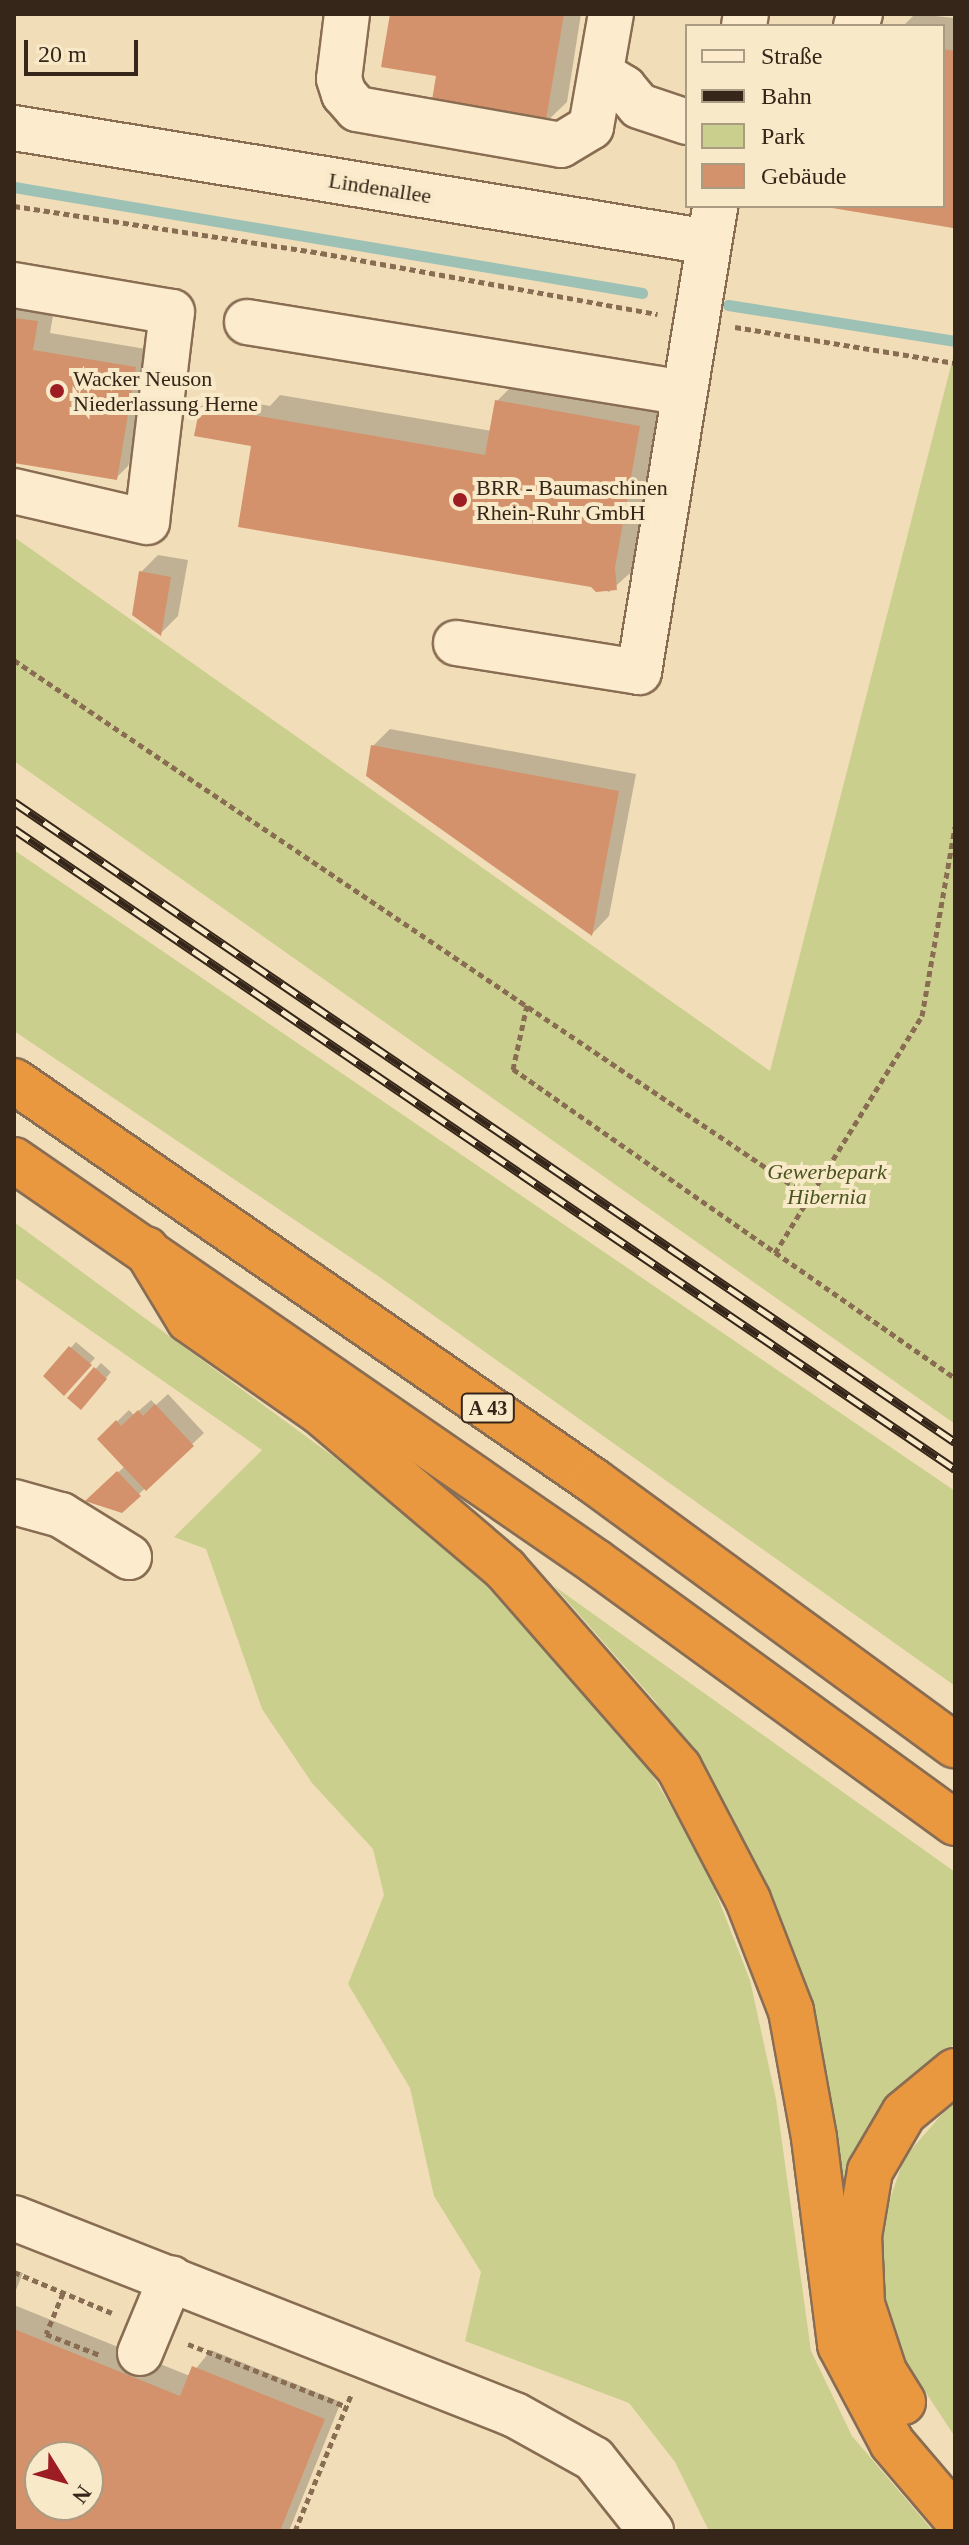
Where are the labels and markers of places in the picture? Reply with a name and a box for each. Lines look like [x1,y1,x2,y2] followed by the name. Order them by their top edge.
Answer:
[73,365,258,416] place label: Wacker Neuson Niederlassung Herne
[48,382,66,400] marker: Wacker Neuson Niederlassung Herne
[476,474,668,526] place label: BRR - Baumaschinen Rhein-Ruhr GmbH
[451,491,469,509] marker: BRR - Baumaschinen Rhein-Ruhr GmbH

